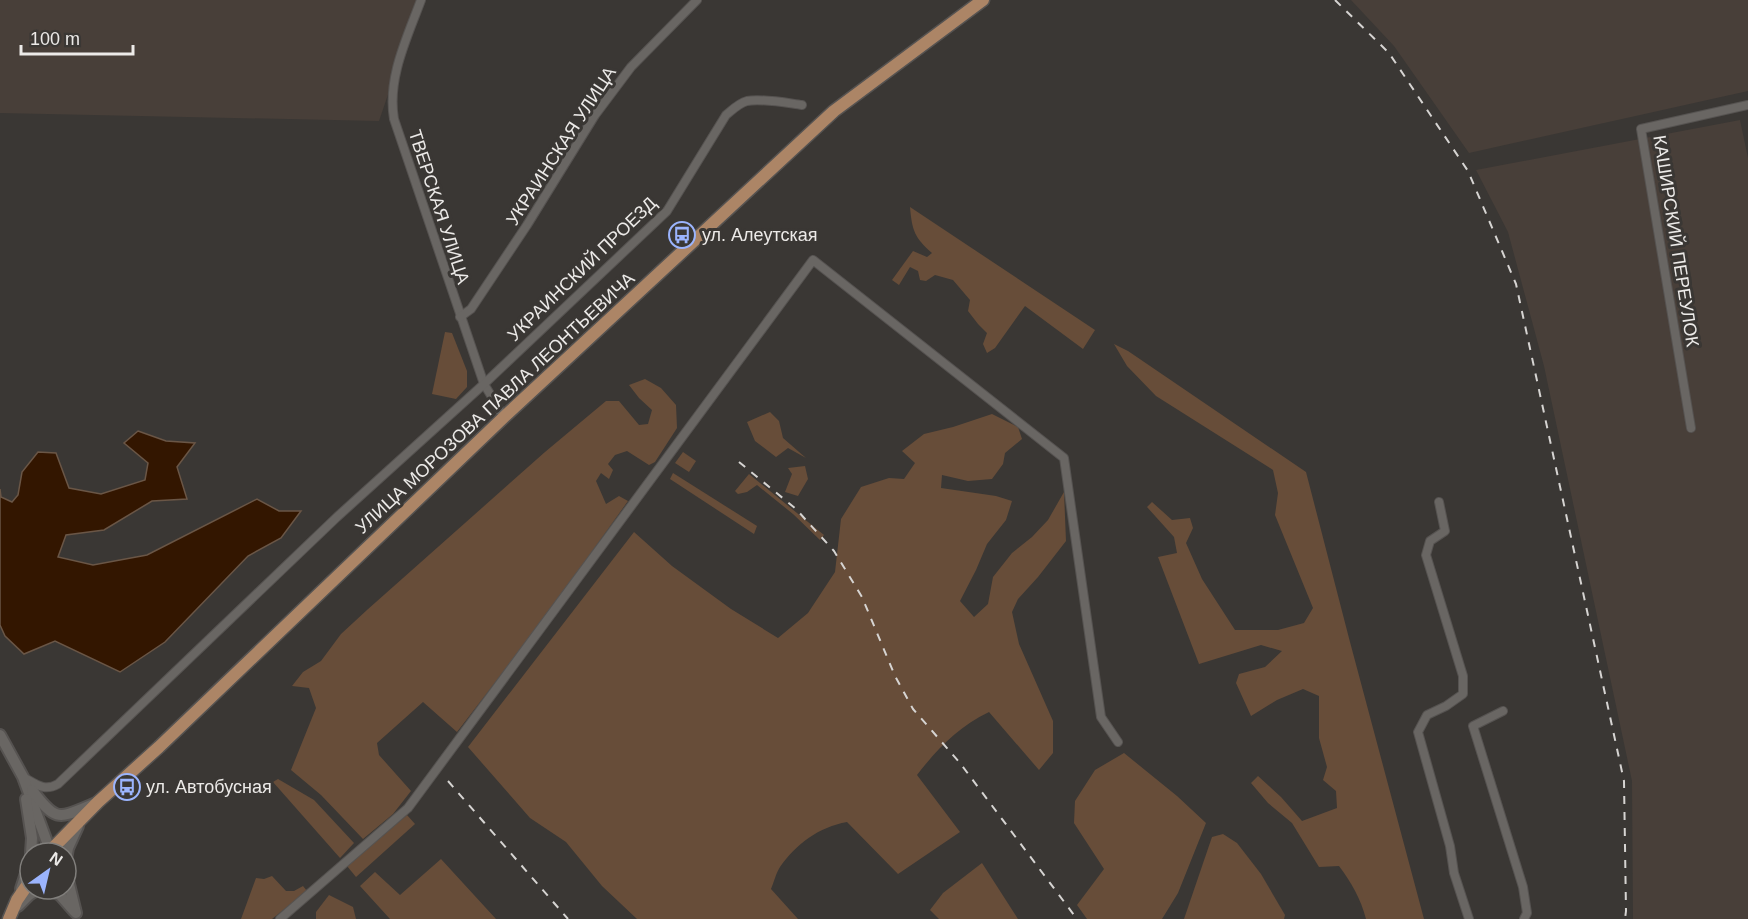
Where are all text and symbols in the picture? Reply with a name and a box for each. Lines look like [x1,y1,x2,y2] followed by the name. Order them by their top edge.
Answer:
[21,18,134,56] scale bar
[30,29,80,49] text: 100 m
[502,63,620,229] street label: УКРАИНСКАЯ УЛИЦА
[405,127,473,287] street label: ТВЕРСКАЯ УЛИЦА
[1649,134,1704,349] street label: КАШИРСКИЙ ПЕРЕУЛОК
[503,192,660,345] street label: УКРАИНСКИЙ ПРОЕЗД
[667,220,697,250] bus stop icon: ул. Алеутская
[702,225,818,245] place label: ул. Алеутская
[352,268,638,538] street label: УЛИЦА МОРОЗОВА ПАВЛА ЛЕОНТЬЕВИЧА
[112,772,142,802] bus stop icon: ул. Автобусная
[146,777,272,797] place label: ул. Автобусная
[18,841,78,901] north arrow
[47,849,66,869] text: N

